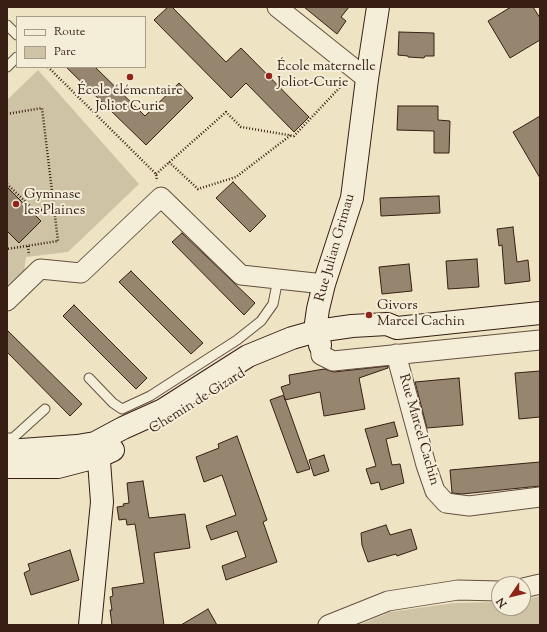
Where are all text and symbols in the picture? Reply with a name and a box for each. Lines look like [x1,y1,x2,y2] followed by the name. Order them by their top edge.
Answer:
[16,16,146,68] legend
[54,23,85,41] text: Route
[54,43,76,61] text: Parc
[277,60,376,92] place label: École maternelle Joliot-Curie
[264,71,274,81] marker: École maternelle Joliot-Curie
[125,72,135,82] marker: École élémentaire Joliot Curie
[77,84,183,116] place label: École élémentaire Joliot Curie
[24,188,85,220] place label: Gymnase les Plaines
[313,192,359,304] street label: Rue Julian Grimau
[11,199,21,209] marker: Gymnase les Plaines
[377,299,465,332] place label: Givors Marcel Cachin
[364,310,374,320] marker: Givors Marcel Cachin
[147,366,249,438] street label: Chemin de Gizard
[394,372,442,488] street label: Rue Marcel Cachin
[491,576,531,616] north arrow
[493,594,511,610] text: N

